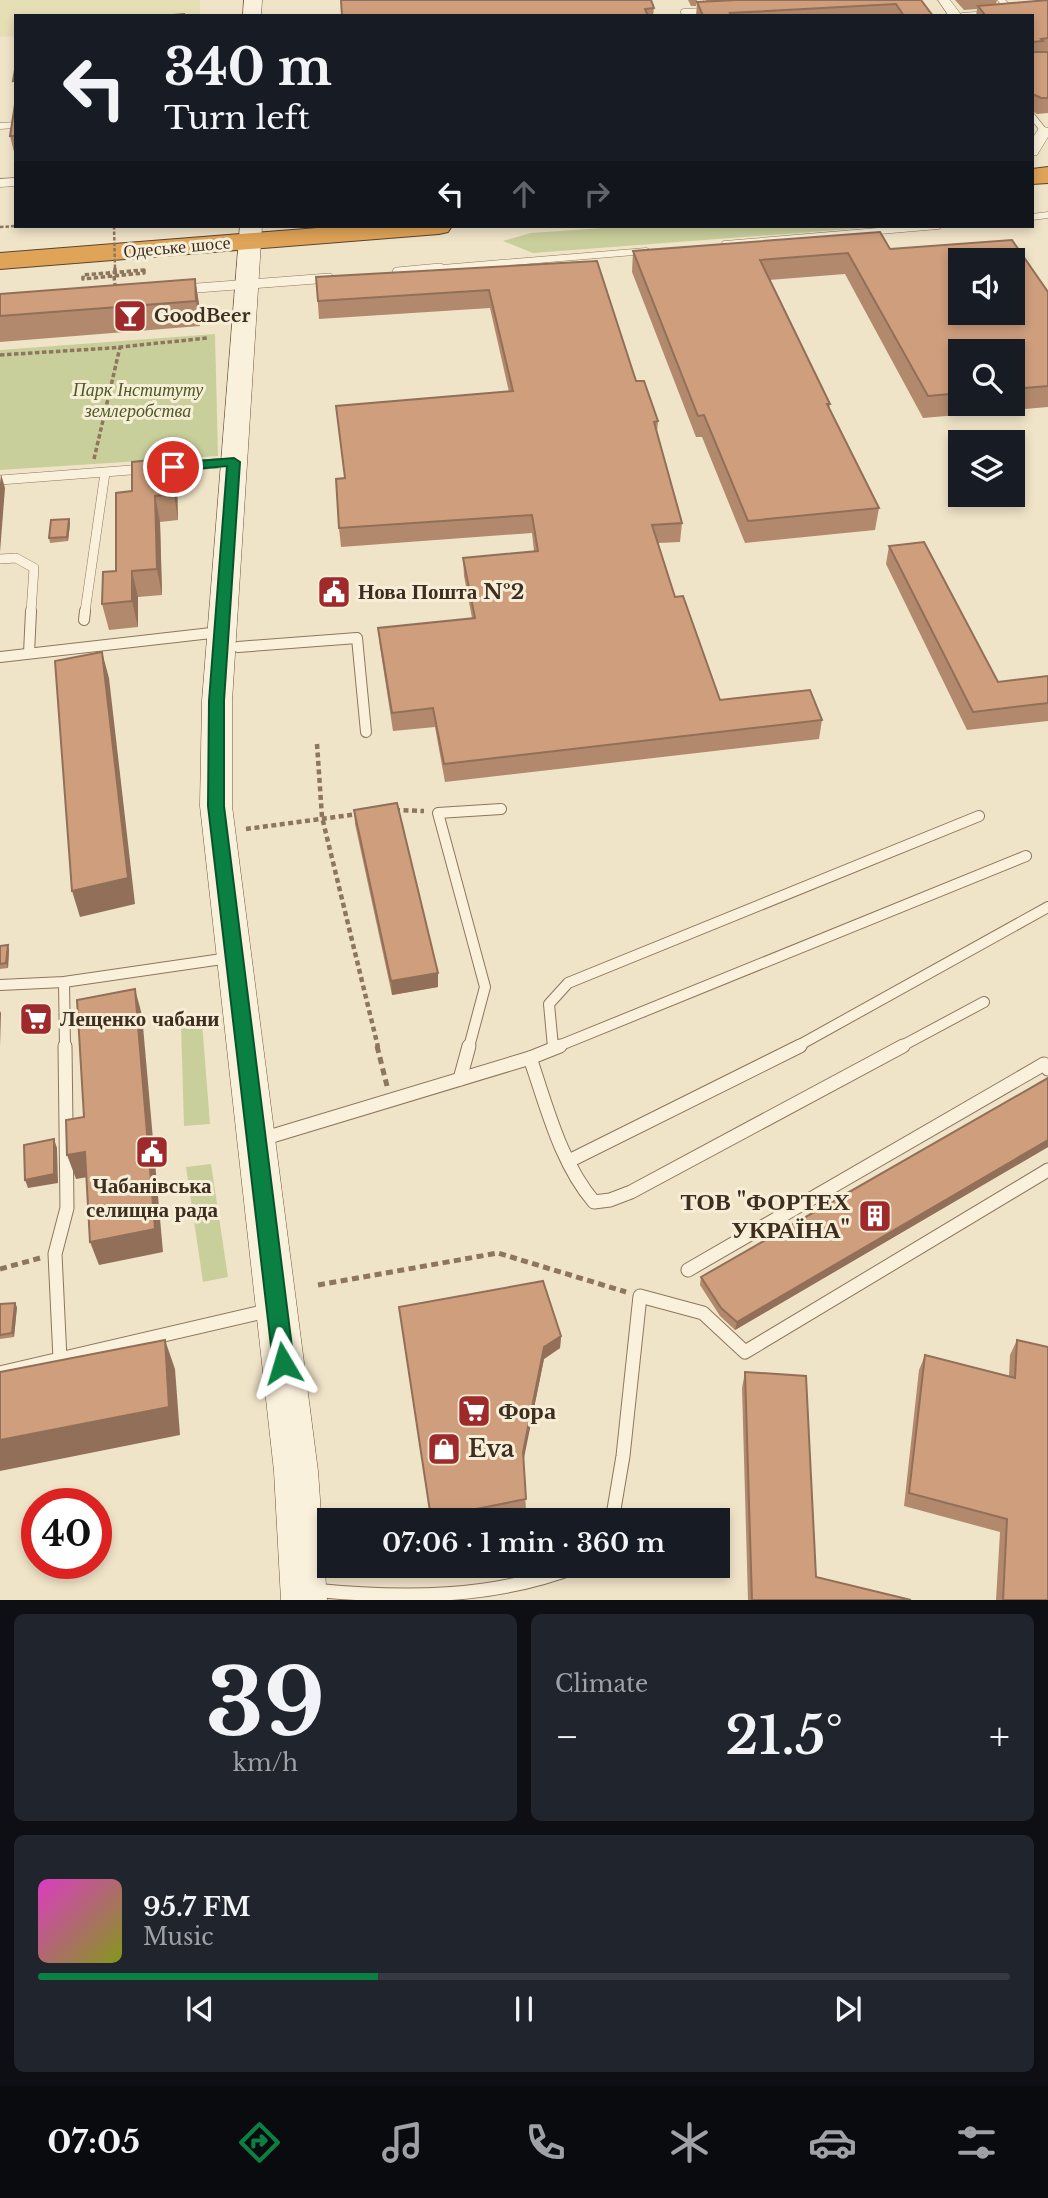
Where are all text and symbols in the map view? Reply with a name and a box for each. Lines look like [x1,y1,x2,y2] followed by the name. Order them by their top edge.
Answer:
[164,37,332,98] text: 340 m
[49,42,140,133] icon: left
[164,98,310,138] text: Turn left
[432,175,470,213] icon: left
[505,175,543,213] icon: ahead
[578,175,616,213] icon: right
[122,231,232,263] street label: Одеське шосе
[948,248,1025,507] map controls
[948,248,1025,325] button: sound
[111,297,149,335] bar icon: GoodBeer
[154,305,250,327] place label: GoodBeer
[948,339,1025,416] button: search
[72,379,203,422] park label: Парк Інституту землеробства
[948,430,1025,507] button: layers
[143,437,203,497] pin
[154,448,192,486] icon: arrive
[315,573,353,611] public building icon: Нова Пошта №2
[358,579,524,605] place label: Нова Пошта №2
[17,1000,55,1038] supermarket icon: Лещенко чабани
[60,1006,219,1032] place label: Лещенко чабани
[133,1133,171,1171] public building icon: Чабанівська селищна рада
[86,1173,218,1223] place label: Чабанівська селищна рада
[680,1187,851,1244] place label: ТОВ "ФОРТЕХ УКРАЇНА"
[856,1197,894,1235] building icon: ТОВ "ФОРТЕХ УКРАЇНА"
[246,1326,320,1400] position arrow
[455,1392,493,1430] supermarket icon: Фора
[498,1396,556,1425] place label: Фора
[425,1430,463,1468] shop icon: Eva
[468,1434,515,1463] place label: Eva
[21,1488,112,1579] speed limit sign: 40
[382,1527,665,1559] text: 07:06 · 1 min · 360 m
[206,1647,325,1760] text: 39
[555,1670,648,1698] text: Climate
[725,1704,843,1768] text: 21.5°
[555,1713,579,1760] text: −
[989,1713,1010,1760] text: +
[233,1749,298,1777] text: km/h
[143,1891,250,1923] text: 95.7 FM
[143,1923,214,1951] text: Music
[181,1990,219,2028] icon: previous
[505,1990,543,2028] icon: pause
[829,1990,867,2028] icon: next
[235,2118,284,2167] icon: directions
[378,2118,427,2167] icon: music
[521,2118,570,2167] icon: phone
[665,2118,714,2167] icon: climate
[808,2118,857,2167] icon: car
[952,2118,1001,2167] icon: filters
[47,2122,140,2162] text: 07:05

